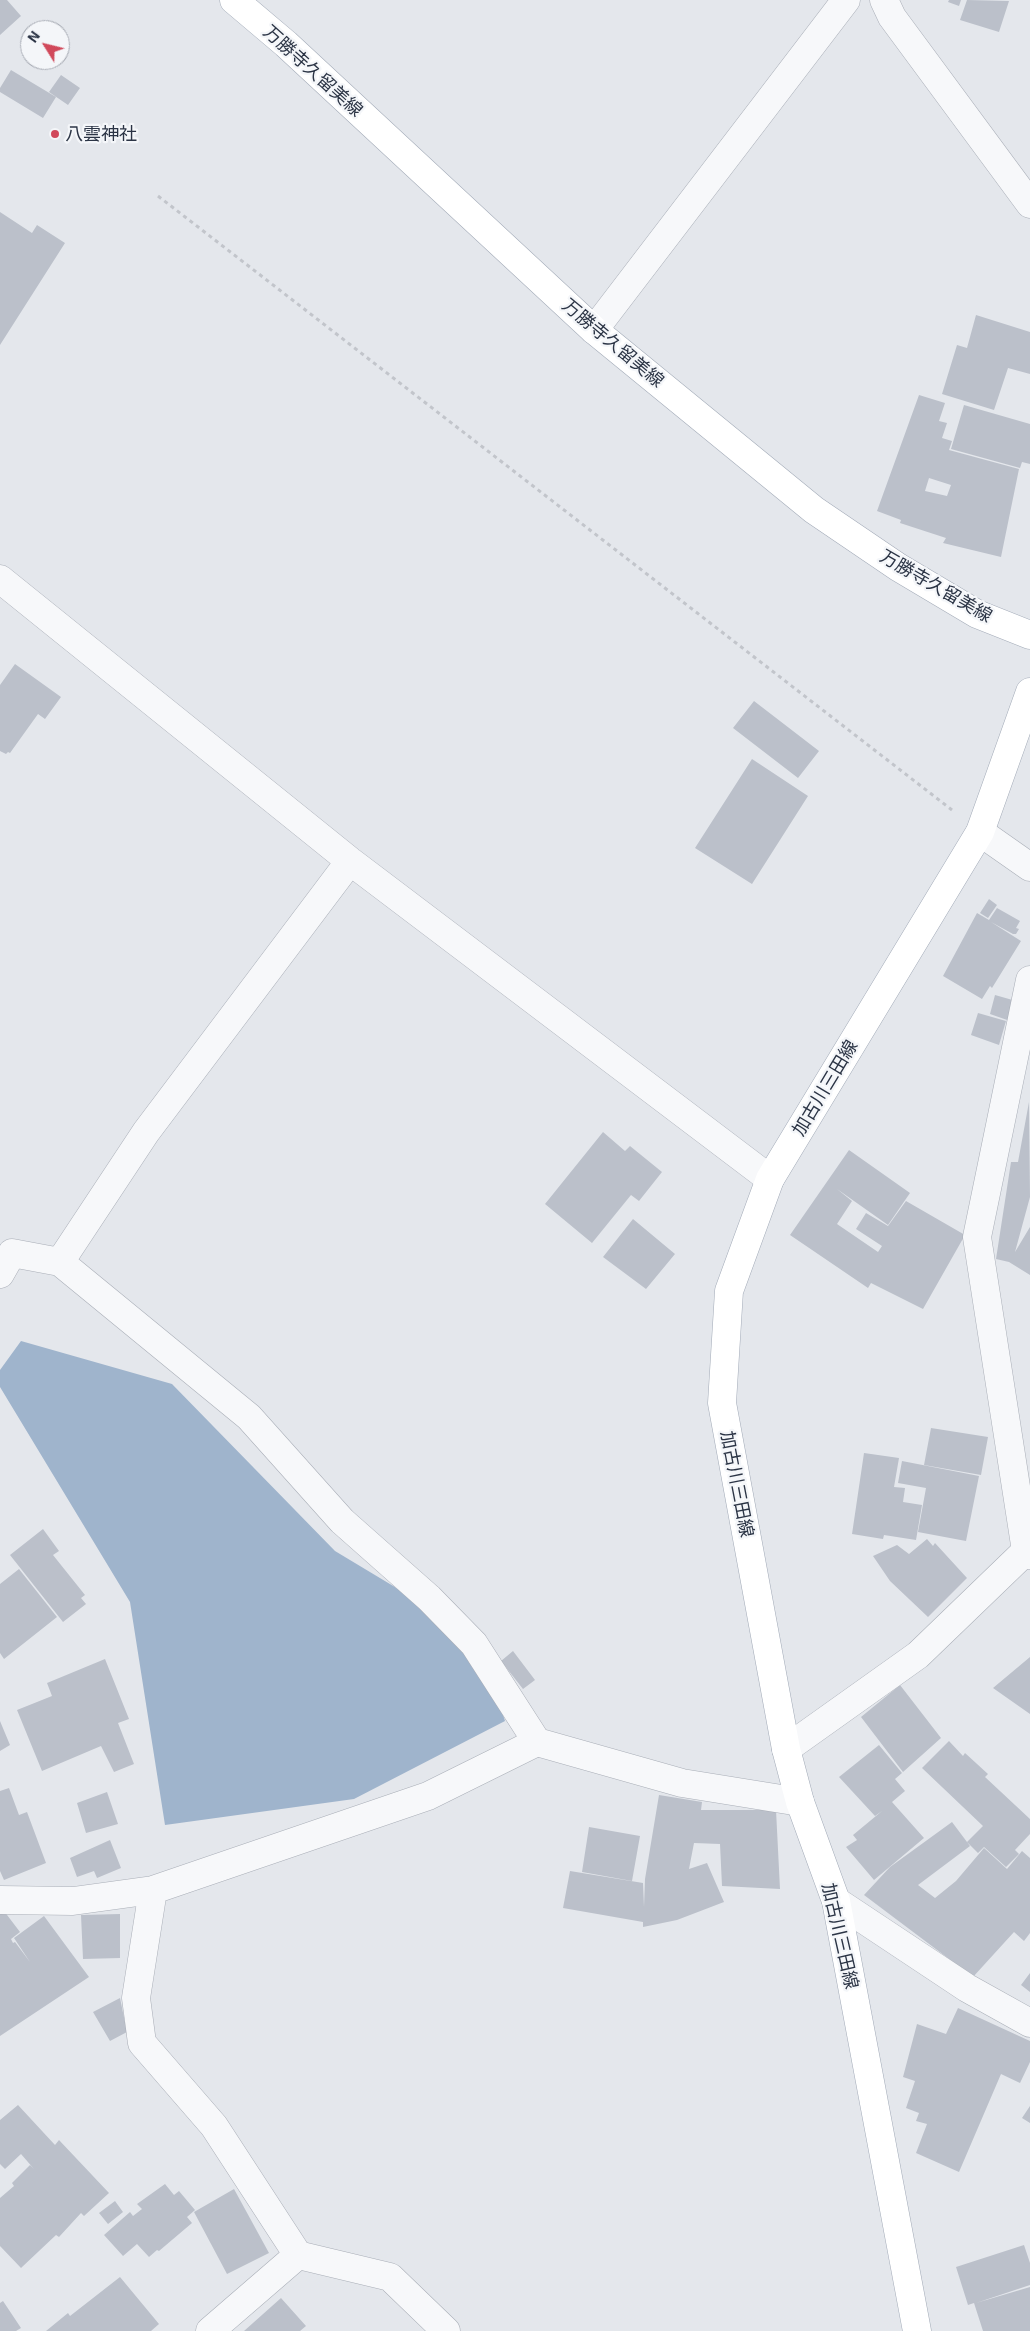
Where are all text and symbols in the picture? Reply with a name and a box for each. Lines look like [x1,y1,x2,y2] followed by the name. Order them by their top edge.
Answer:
[20,20,70,70] north arrow
[259,21,367,121] street label: 万勝寺久留美線
[23,27,43,46] text: N
[65,123,137,145] place label: 八雲神社
[49,128,61,140] marker: 八雲神社
[558,294,668,392] street label: 万勝寺久留美線
[876,545,996,627] street label: 万勝寺久留美線
[788,1036,862,1140] street label: 加古川三田線
[716,1429,758,1539] street label: 加古川三田線
[817,1881,863,1991] street label: 加古川三田線

